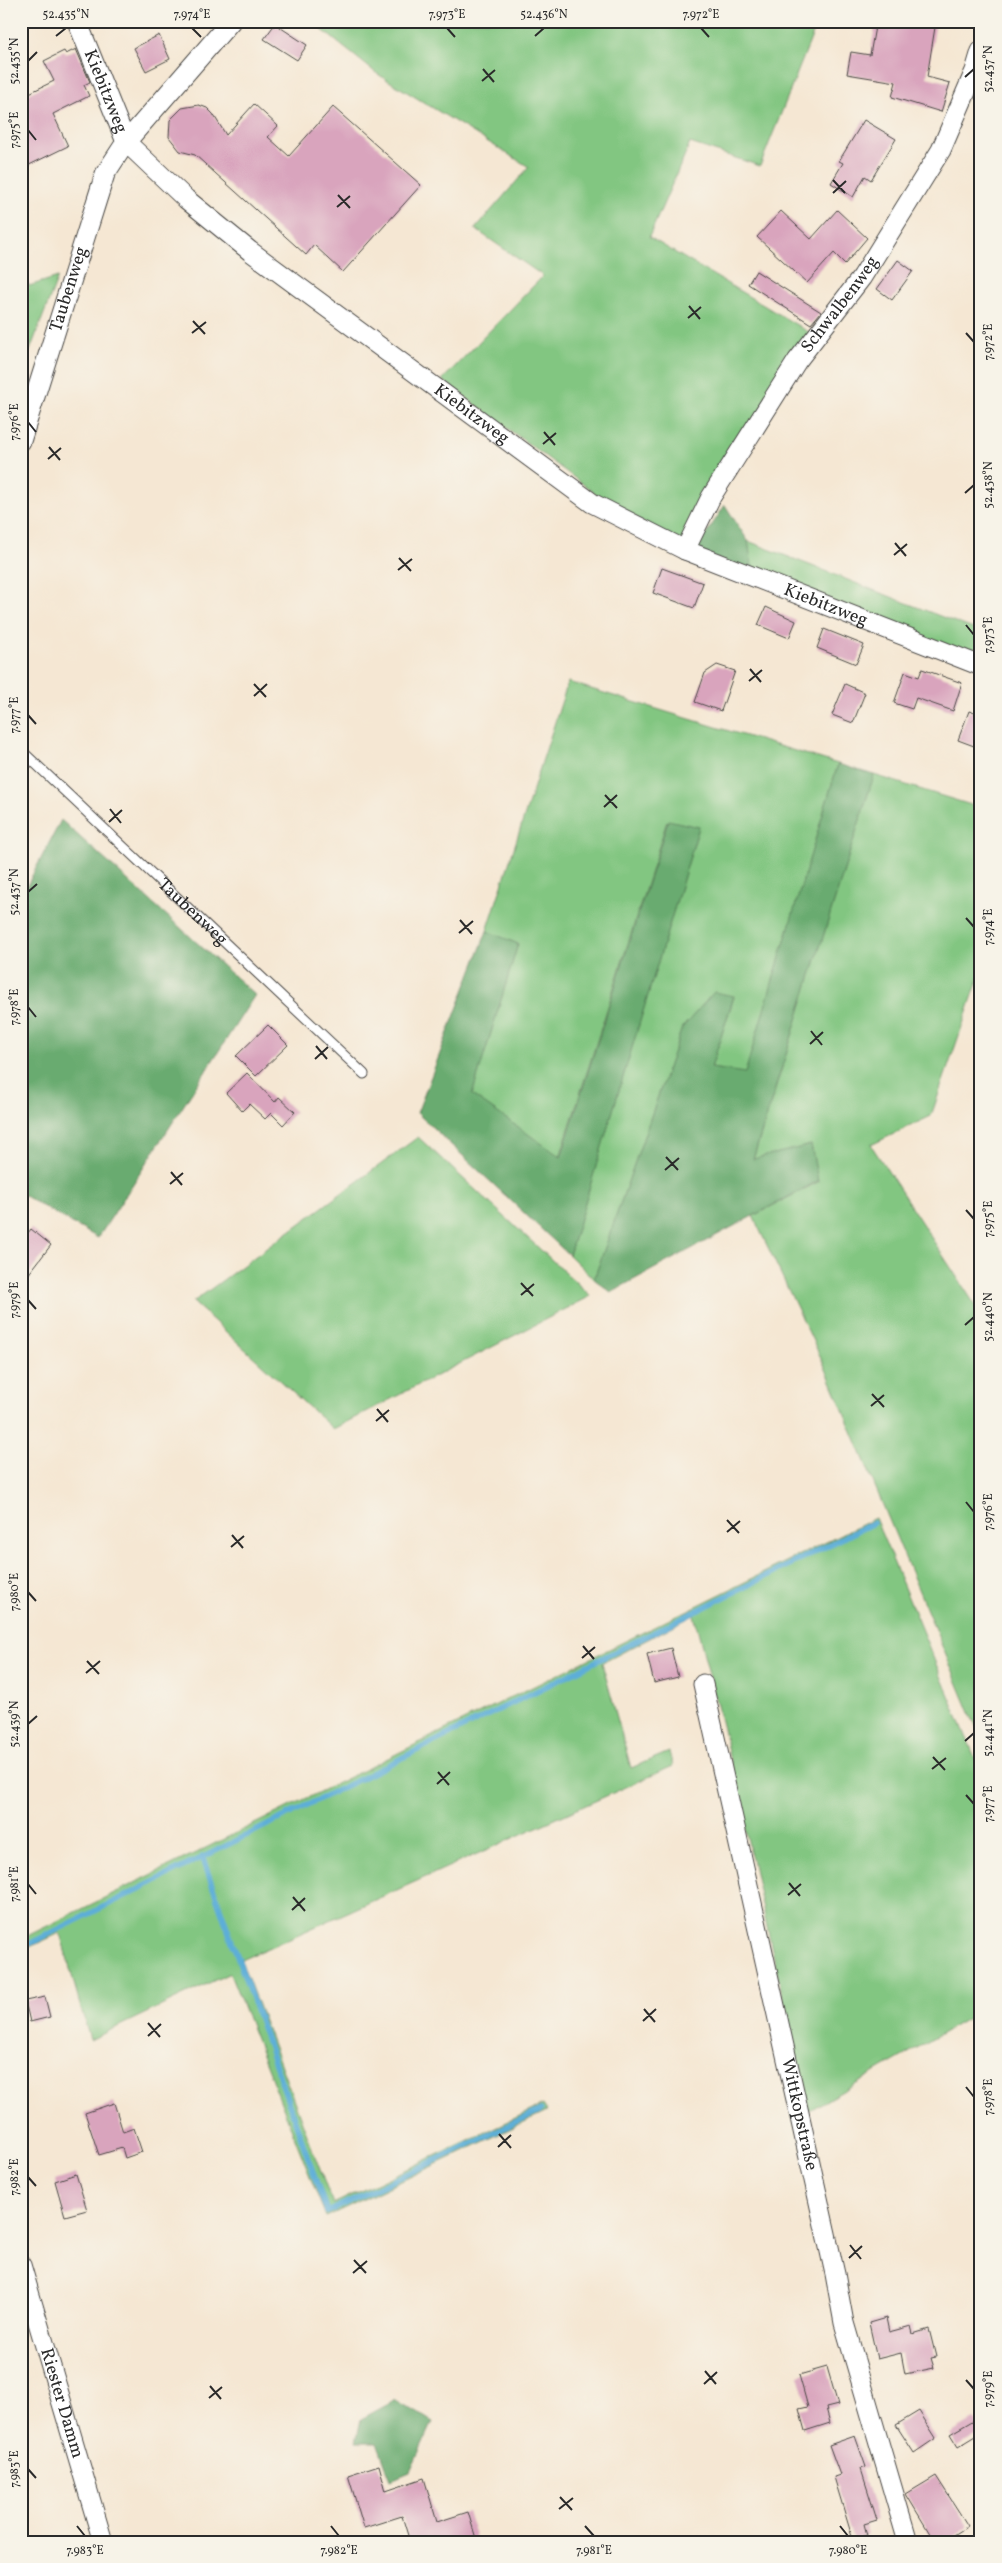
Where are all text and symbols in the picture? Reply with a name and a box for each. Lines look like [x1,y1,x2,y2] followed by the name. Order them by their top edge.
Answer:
[42,7,90,23] text: 52.435°N
[174,7,210,23] text: 7.974°E
[429,7,466,23] text: 7.973°E
[520,7,568,23] text: 52.436°N
[682,7,720,23] text: 7.972°E
[7,37,23,85] text: 52.435°N
[981,45,997,93] text: 52.437°N
[77,46,134,137] street label: Kiebitzweg
[7,112,23,148] text: 7.975°E
[44,243,94,335] street label: Taubenweg
[795,251,885,358] street label: Schwalbenweg
[981,323,997,361] text: 7.972°E
[429,378,515,451] street label: Kiebitzweg
[7,403,23,441] text: 7.976°E
[981,461,997,509] text: 52.438°N
[780,577,871,633] street label: Kiebitzweg
[981,617,997,654] text: 7.973°E
[7,696,23,734] text: 7.977°E
[7,868,23,916] text: 52.437°N
[152,873,233,952] street label: Taubenweg
[981,909,997,945] text: 7.974°E
[7,989,23,1025] text: 7.978°E
[981,1201,997,1237] text: 7.975°E
[7,1281,23,1319] text: 7.979°E
[981,1292,997,1342] text: 52.440°N
[981,1493,997,1531] text: 7.976°E
[7,1573,23,1611] text: 7.980°E
[7,1700,23,1748] text: 52.439°N
[981,1709,997,1757] text: 52.441°N
[981,1785,997,1823] text: 7.977°E
[7,1866,23,1902] text: 7.981°E
[775,2056,824,2173] street label: Wittkopstraße
[981,2079,997,2115] text: 7.978°E
[7,2158,23,2196] text: 7.982°E
[34,2345,90,2461] street label: Riester Damm
[981,2370,997,2408] text: 7.979°E
[7,2450,23,2488] text: 7.983°E
[66,2543,104,2559] text: 7.983°E
[320,2543,358,2559] text: 7.982°E
[576,2543,612,2559] text: 7.981°E
[829,2543,867,2559] text: 7.980°E

